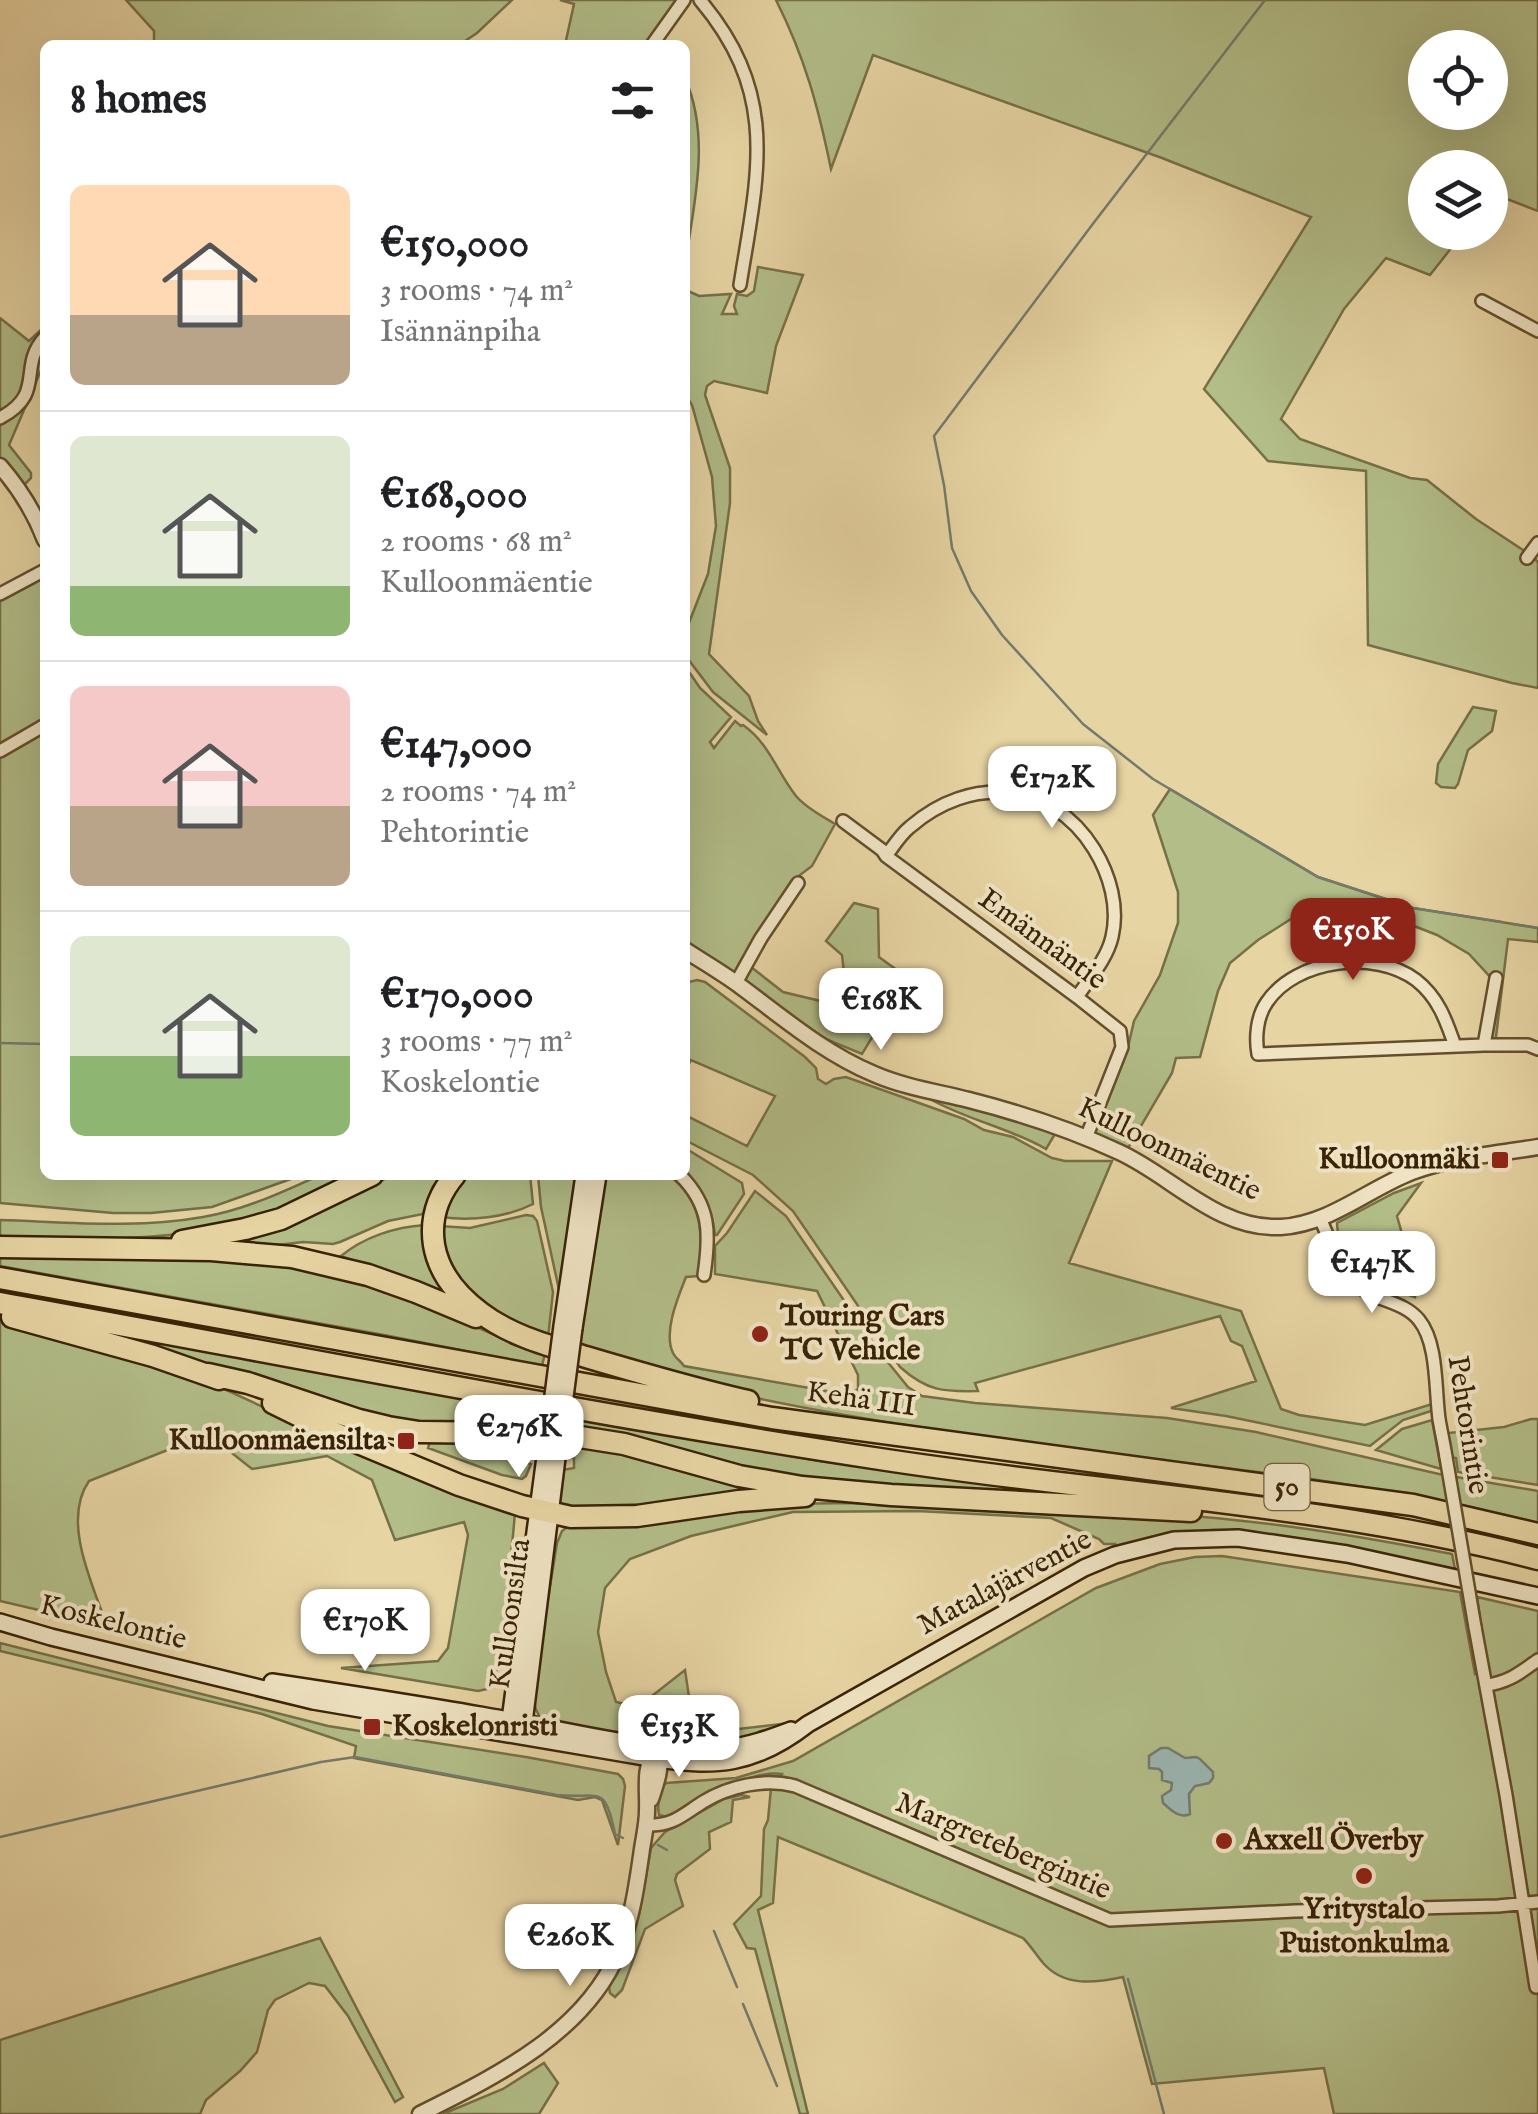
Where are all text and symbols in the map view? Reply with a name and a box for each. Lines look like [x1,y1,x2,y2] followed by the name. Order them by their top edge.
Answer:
[1408,30,1508,250] map controls
[1408,30,1508,130] button: locate
[605,73,660,128] icon: filters
[70,74,207,127] text: 8 homes
[1408,150,1508,250] button: layers
[380,218,529,271] text: €150,000
[150,225,270,345] icon: home
[380,271,573,312] text: 3 rooms · 74 m²
[380,312,540,353] text: Isännänpiha
[380,469,528,522] text: €168,000
[150,476,270,596] icon: home
[380,522,572,563] text: 2 rooms · 68 m²
[380,563,593,604] text: Kulloonmäentie
[380,719,532,772] text: €147,000
[150,726,270,846] icon: home
[982,746,1122,831] pin: €172K
[1010,758,1094,799] text: €172K
[380,772,576,813] text: 2 rooms · 74 m²
[380,813,529,854] text: Pehtorintie
[970,881,1114,999] street label: Emännäntie
[1283,898,1423,983] pin: €150K
[1313,910,1394,951] text: €150K
[811,968,951,1053] pin: €168K
[380,969,534,1022] text: €170,000
[150,976,270,1096] icon: home
[841,980,921,1021] text: €168K
[380,1022,573,1063] text: 3 rooms · 77 m²
[380,1063,540,1104] text: Koskelontie
[1071,1089,1267,1211] street label: Kulloonmäentie
[1318,1141,1480,1179] place label: Kulloonmäki
[1489,1149,1511,1171] marker: Kulloonmäki
[1302,1231,1442,1316] pin: €147K
[1330,1243,1414,1284] text: €147K
[779,1298,945,1370] place label: Touring Cars TC Vehicle
[749,1323,771,1345] marker: Touring Cars TC Vehicle
[1437,1353,1497,1497] street label: Pehtorintie
[804,1374,918,1426] street label: Kehä III
[449,1395,589,1480] pin: €276K
[476,1407,562,1448] text: €276K
[168,1422,387,1460] place label: Kulloonmäensilta
[395,1430,417,1452] marker: Kulloonmäensilta
[1264,1464,1310,1510] road number: 50
[912,1521,1098,1645] street label: Matalajärventie
[482,1536,540,1692] street label: Kulloonsilta
[36,1586,190,1660] street label: Koskelontie
[295,1589,435,1674] pin: €170K
[323,1601,407,1642] text: €170K
[609,1695,749,1780] pin: €153K
[640,1707,718,1748] text: €153K
[392,1708,558,1746] place label: Koskelonristi
[361,1716,383,1738] marker: Koskelonristi
[890,1785,1116,1909] street label: Margretebergintie
[1243,1821,1425,1860] place label: Axxell Överby
[1213,1830,1235,1852] marker: Axxell Överby
[1353,1865,1375,1887] marker: Yritystalo Puistonkulma
[1279,1891,1450,1963] place label: Yritystalo Puistonkulma
[500,1904,640,1989] pin: €260K
[527,1916,613,1957] text: €260K

